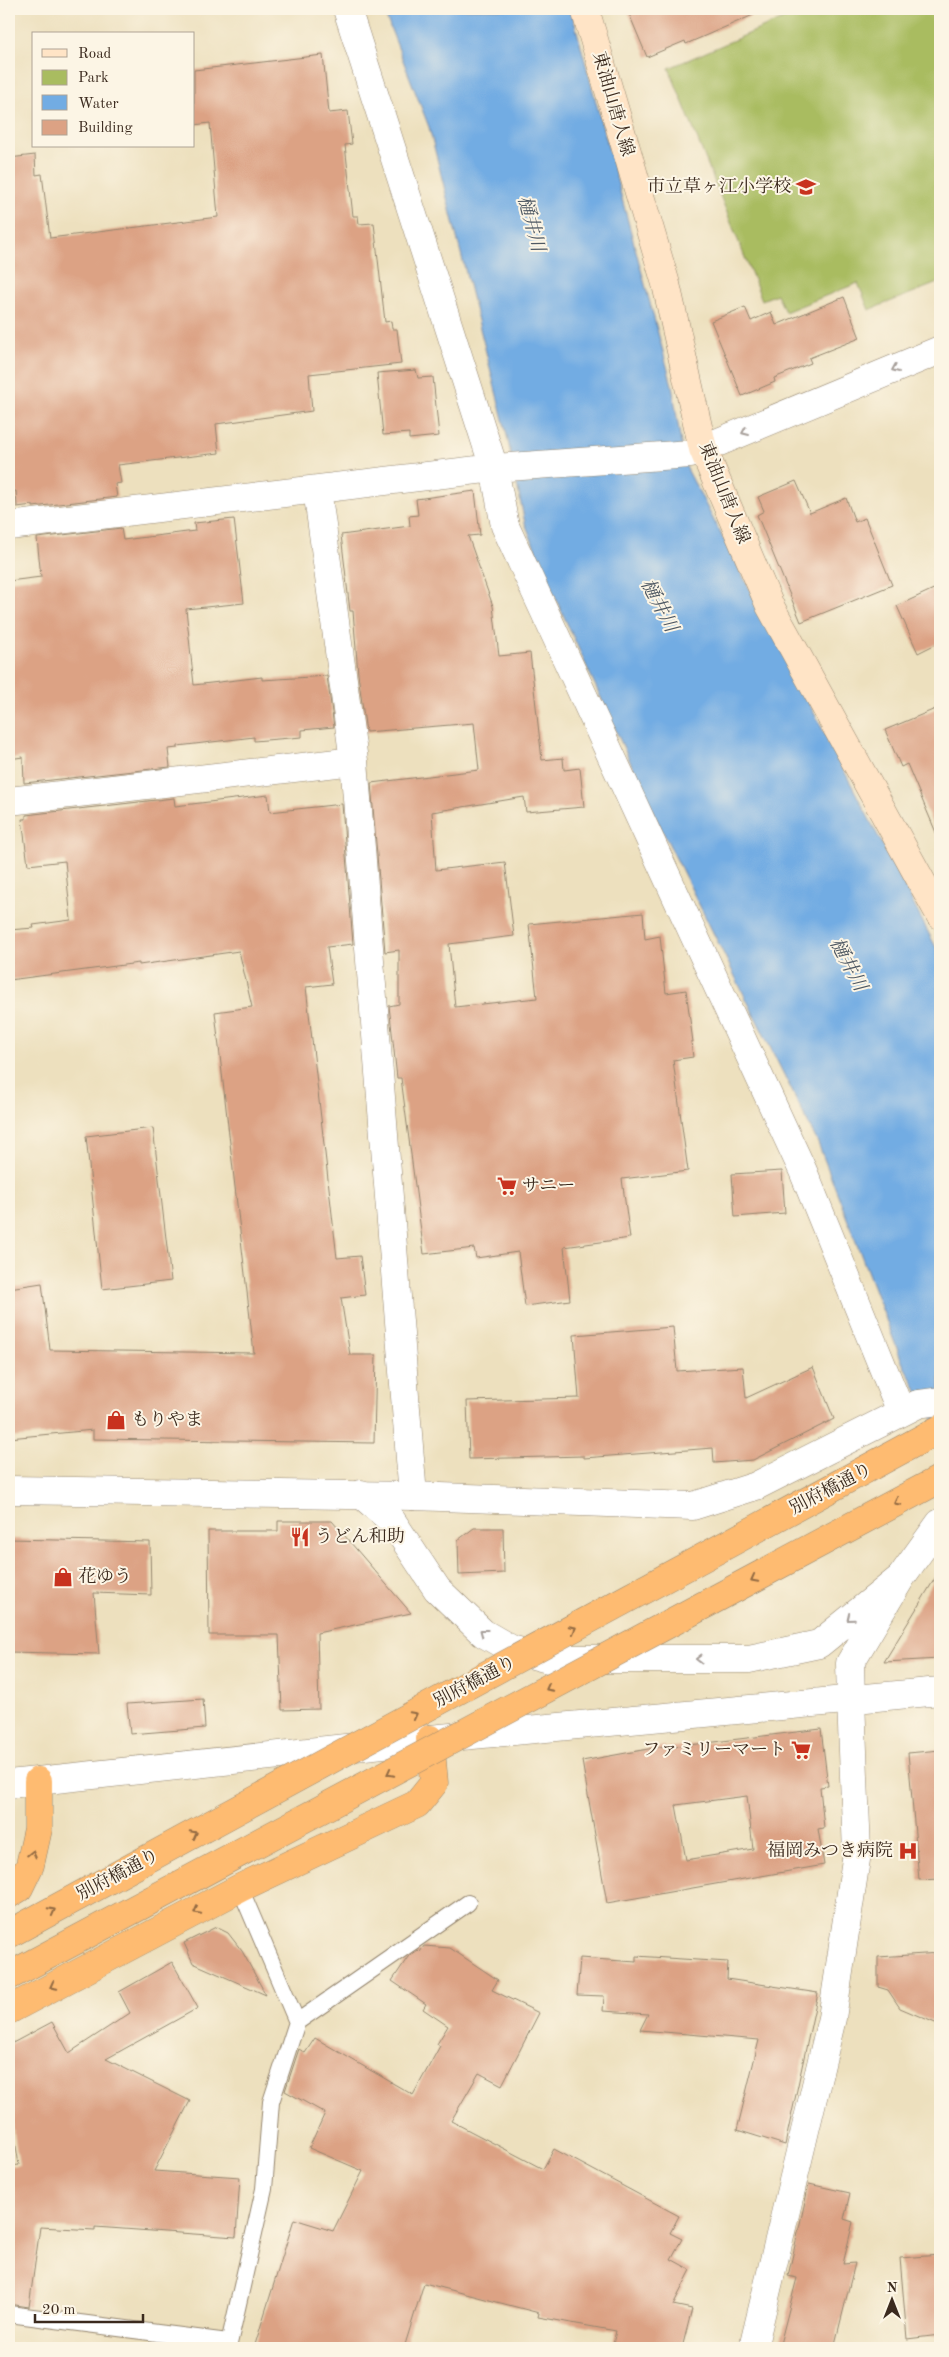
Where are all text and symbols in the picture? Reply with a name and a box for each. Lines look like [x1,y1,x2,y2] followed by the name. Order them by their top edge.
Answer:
[32,32,195,148] legend
[78,47,112,62] text: Road
[589,49,638,158] street label: 東油山唐人線
[78,71,109,86] text: Park
[78,97,119,112] text: Water
[78,121,133,136] text: Building
[647,176,791,196] place label: 市立草ヶ江小学校
[795,176,817,198] school or university icon: 市立草ヶ江小学校
[513,193,549,256] water label: 樋井川
[891,363,900,374] one-way arrow
[741,425,750,436] one-way arrow
[695,439,754,546] street label: 東油山唐人線
[636,575,682,637] water label: 樋井川
[825,934,871,996] water label: 樋井川
[496,1175,518,1197] supermarket icon: サニー
[522,1177,575,1195] place label: サニー
[105,1409,127,1431] shop icon: もりやま
[131,1410,203,1429] place label: もりやま
[786,1458,875,1518] street label: 別府橋通り
[894,1496,903,1506] one-way arrow
[289,1526,311,1548] restaurant icon: うどん和助
[315,1526,405,1546] place label: うどん和助
[52,1566,74,1588] shop icon: 花ゆう
[78,1566,132,1586] place label: 花ゆう
[750,1573,759,1583] one-way arrow
[847,1613,856,1622] one-way arrow
[567,1625,576,1635] one-way arrow
[480,1629,489,1637] one-way arrow
[430,1651,519,1711] street label: 別府橋通り
[694,1654,702,1664] one-way arrow
[545,1682,554,1692] one-way arrow
[409,1711,418,1721] one-way arrow
[790,1739,812,1761] supermarket icon: ファミリーマート
[642,1741,786,1759] place label: ファミリーマート
[386,1767,395,1777] one-way arrow
[189,1830,198,1840] one-way arrow
[767,1840,893,1860] place label: 福岡みつき病院
[897,1840,919,1862] hospital icon: 福岡みつき病院
[73,1844,162,1904] street label: 別府橋通り
[26,1849,37,1858] one-way arrow
[193,1905,202,1915] one-way arrow
[46,1907,55,1917] one-way arrow
[49,1980,58,1990] one-way arrow
[866,2274,916,2324] north arrow
[887,2281,898,2295] text: N
[35,2292,142,2324] scale bar
[42,2303,76,2318] text: 20 m

